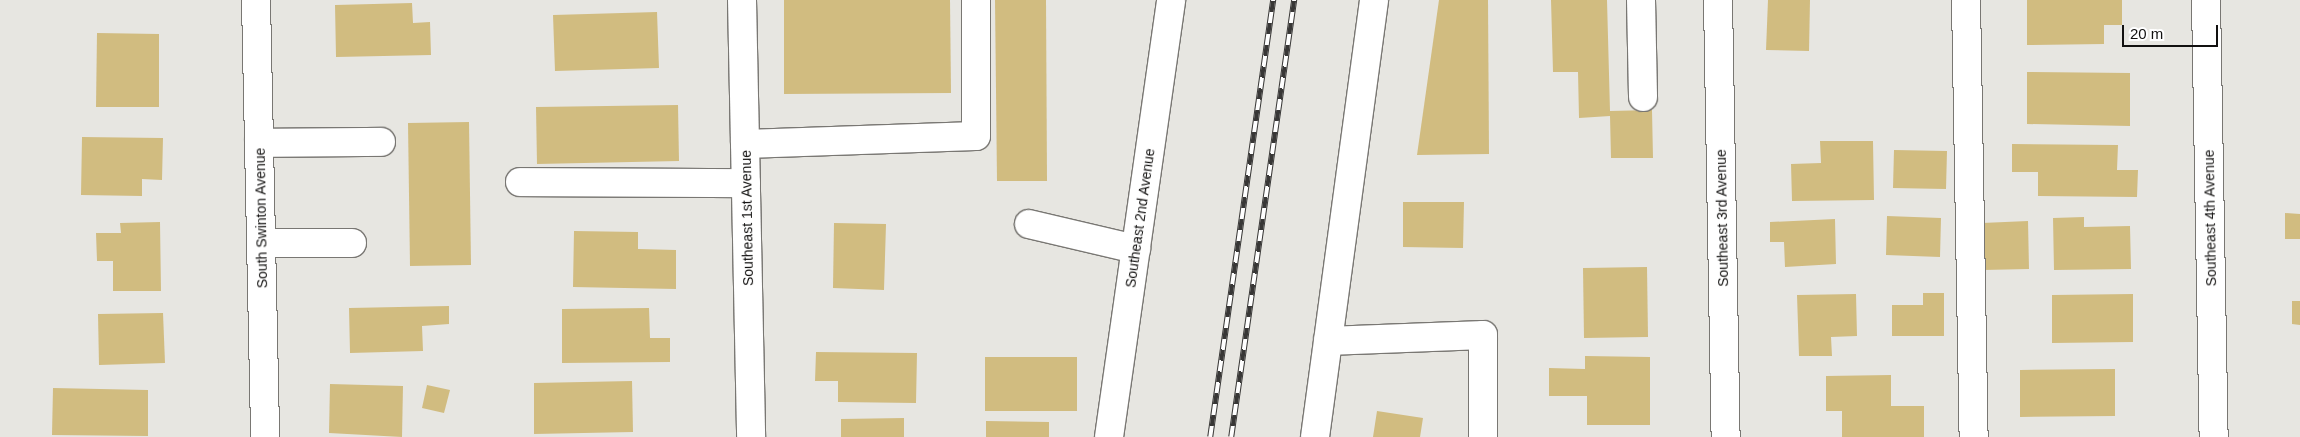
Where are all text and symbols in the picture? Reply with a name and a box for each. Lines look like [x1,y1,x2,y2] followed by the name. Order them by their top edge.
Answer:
[2125,15,2221,47] scale bar
[2130,25,2163,42] text: 20 m
[251,147,271,289] street label: South Swinton Avenue
[1122,147,1158,289] street label: Southeast 2nd Avenue
[737,149,757,287] street label: Southeast 1st Avenue
[1712,149,1732,287] street label: Southeast 3rd Avenue
[2200,149,2220,287] street label: Southeast 4th Avenue

